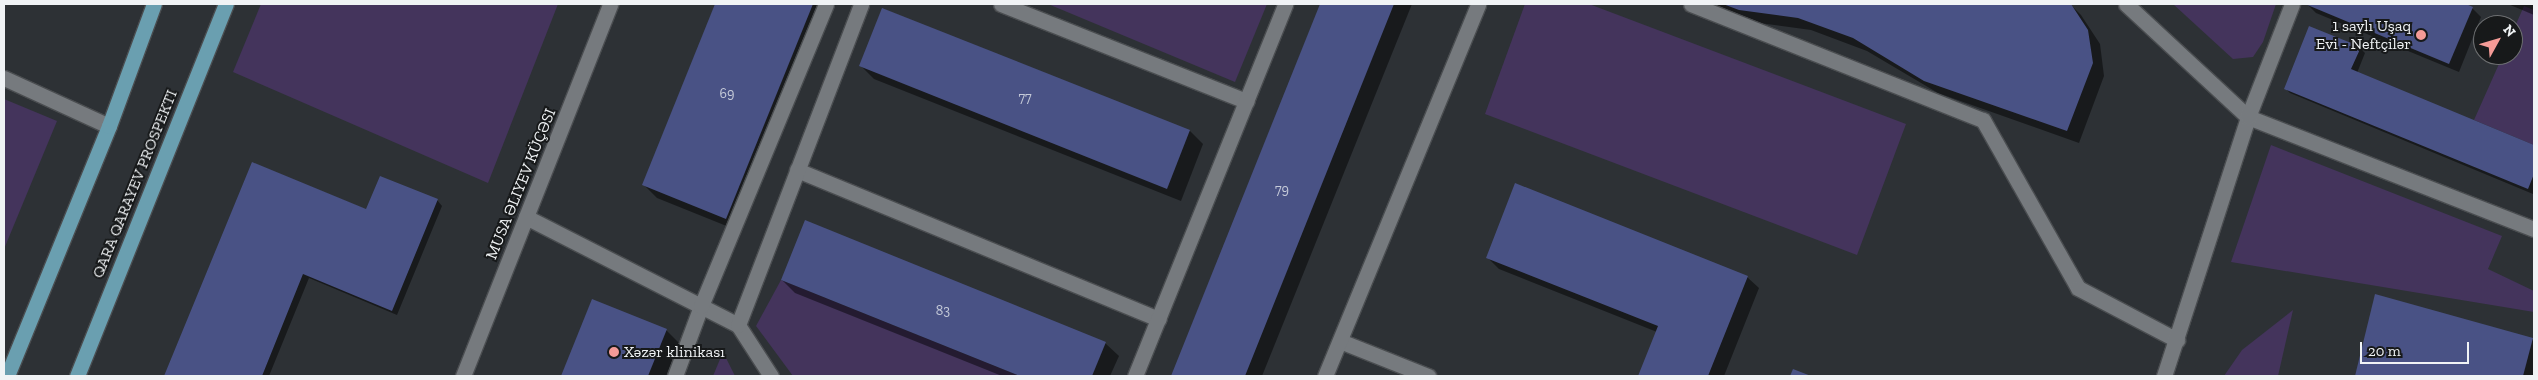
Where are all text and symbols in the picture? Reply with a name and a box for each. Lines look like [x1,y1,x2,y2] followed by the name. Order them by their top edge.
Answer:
[2473,15,2523,65] north arrow
[2316,16,2411,54] place label: 1 saylı Uşaq Evi - Neftçilər
[2499,21,2519,40] text: N
[2415,29,2427,41] marker: 1 saylı Uşaq Evi - Neftçilər
[720,86,734,102] house number: 69
[88,87,182,281] street label: QARA QARAYEV PROSPEKTI
[1018,90,1032,106] house number: 77
[482,105,560,263] street label: MUSA ƏLIYEV KÜÇƏSI
[1275,182,1289,198] house number: 79
[936,303,950,319] house number: 83
[2363,332,2472,364] scale bar
[624,342,725,362] place label: Xəzər klinikası
[2368,342,2401,360] text: 20 m
[608,346,620,358] marker: Xəzər klinikası

